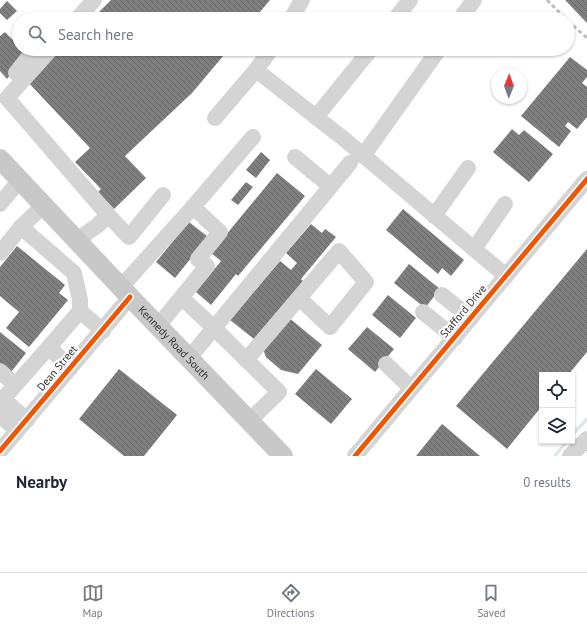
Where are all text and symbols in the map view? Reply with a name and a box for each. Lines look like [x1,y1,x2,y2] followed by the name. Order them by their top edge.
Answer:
[12,12,575,56] search box
[26,23,48,45] icon: search
[58,25,134,44] text: Search here
[491,68,527,104] north arrow
[437,281,490,340] street label: Stafford Drive
[135,303,213,382] street label: Kennedy Road South
[34,342,80,394] street label: Dean Street
[539,372,575,444] map controls
[539,372,575,408] button: locate
[539,408,575,444] button: layers
[16,471,67,493] text: Nearby
[523,474,571,491] text: 0 results
[82,582,104,620] tab: Map
[267,582,314,620] tab: Directions
[477,582,505,620] tab: Saved

